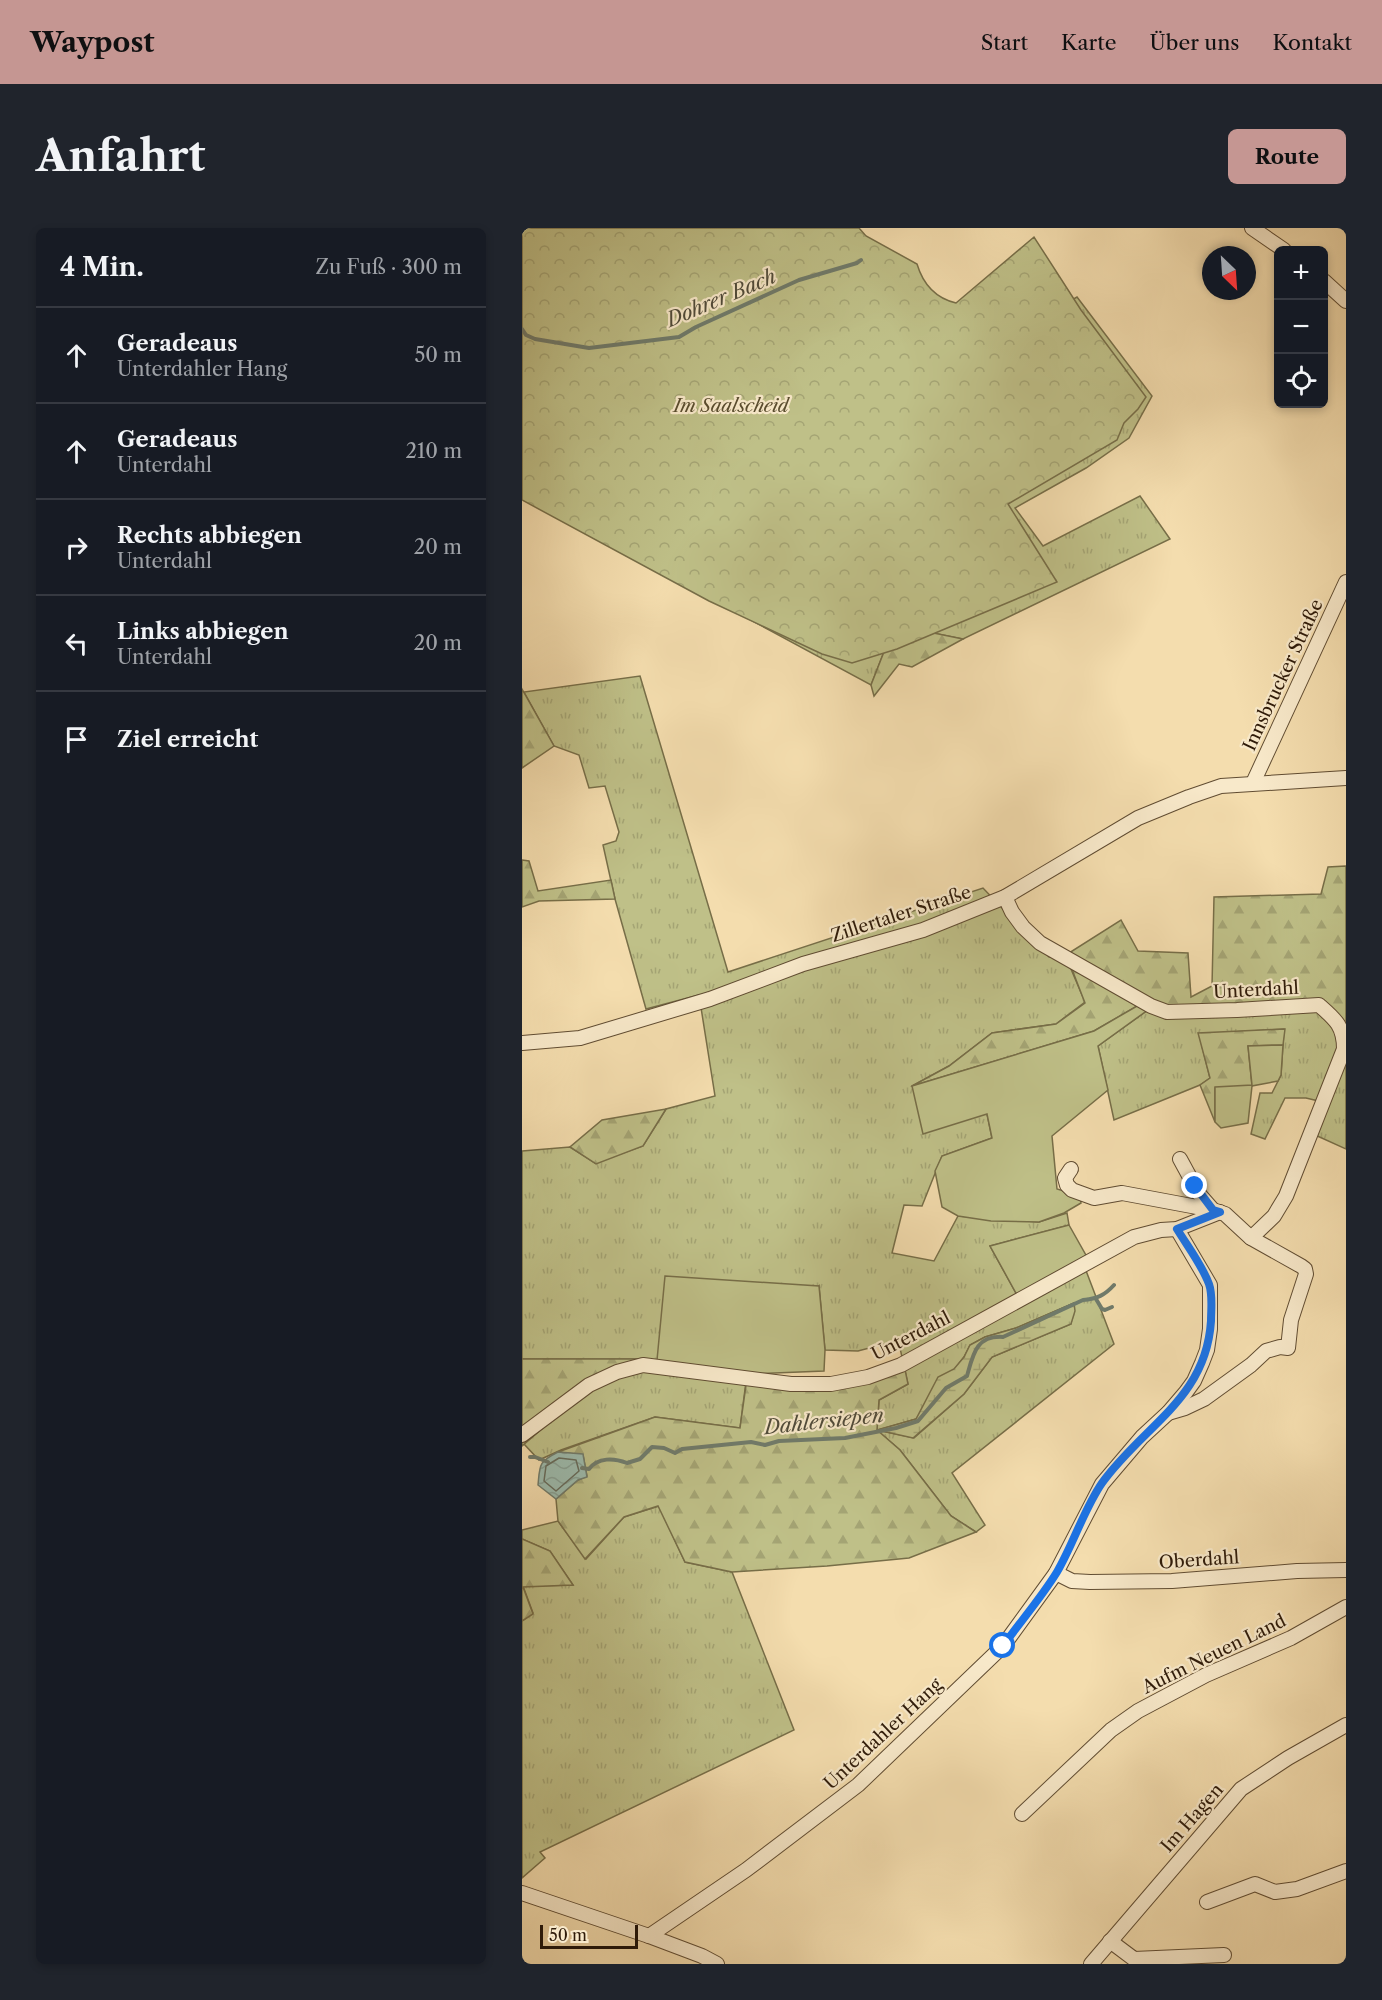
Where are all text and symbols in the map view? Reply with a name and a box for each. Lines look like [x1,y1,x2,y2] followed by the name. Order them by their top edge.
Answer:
[30,25,154,59] text: Waypost
[981,30,1028,55] text: Start
[1061,30,1117,55] text: Karte
[1150,30,1239,55] text: Über uns
[1272,30,1352,55] text: Kontakt
[1228,129,1346,184] button: Route
[36,130,205,182] text: Anfahrt
[1202,246,1256,300] north arrow
[1274,246,1328,408] map controls
[1274,246,1328,300] button: +
[60,251,144,283] text: 4 Min.
[316,255,462,279] text: Zu Fuß · 300 m
[661,264,780,333] water label: Dohrer Bach
[1274,300,1328,354] button: −
[117,330,237,357] text: Geradeaus
[60,339,93,372] icon: ahead
[415,343,462,367] text: 50 m
[1274,354,1328,408] button: locate
[117,357,287,381] text: Unterdahler Hang
[672,395,791,417] park label: Im Saalscheid
[117,426,237,453] text: Geradeaus
[60,435,93,468] icon: ahead
[405,439,462,463] text: 210 m
[117,453,212,477] text: Unterdahl
[117,522,302,549] text: Rechts abbiegen
[60,531,93,564] icon: right
[414,535,462,559] text: 20 m
[117,549,212,573] text: Unterdahl
[1238,596,1328,754] street label: Innsbrucker Straße
[117,618,289,645] text: Links abbiegen
[60,627,93,660] icon: left
[414,631,462,655] text: 20 m
[117,645,212,669] text: Unterdahl
[60,723,93,756] icon: arrive
[117,726,258,753] text: Ziel erreicht
[828,881,974,947] street label: Zillertaler Straße
[1213,977,1299,1003] street label: Unterdahl
[1181,1172,1207,1198] route end
[868,1307,954,1365] street label: Unterdahl
[761,1403,885,1439] water label: Dahlersiepen
[1158,1546,1240,1574] street label: Oberdahl
[1138,1610,1290,1699] street label: Aufm Neuen Land
[989,1632,1015,1658] route start
[819,1673,947,1794] street label: Unterdahler Hang
[1156,1779,1228,1857] street label: Im Hagen
[540,1922,638,1950] scale bar
[549,1925,587,1945] text: 50 m

